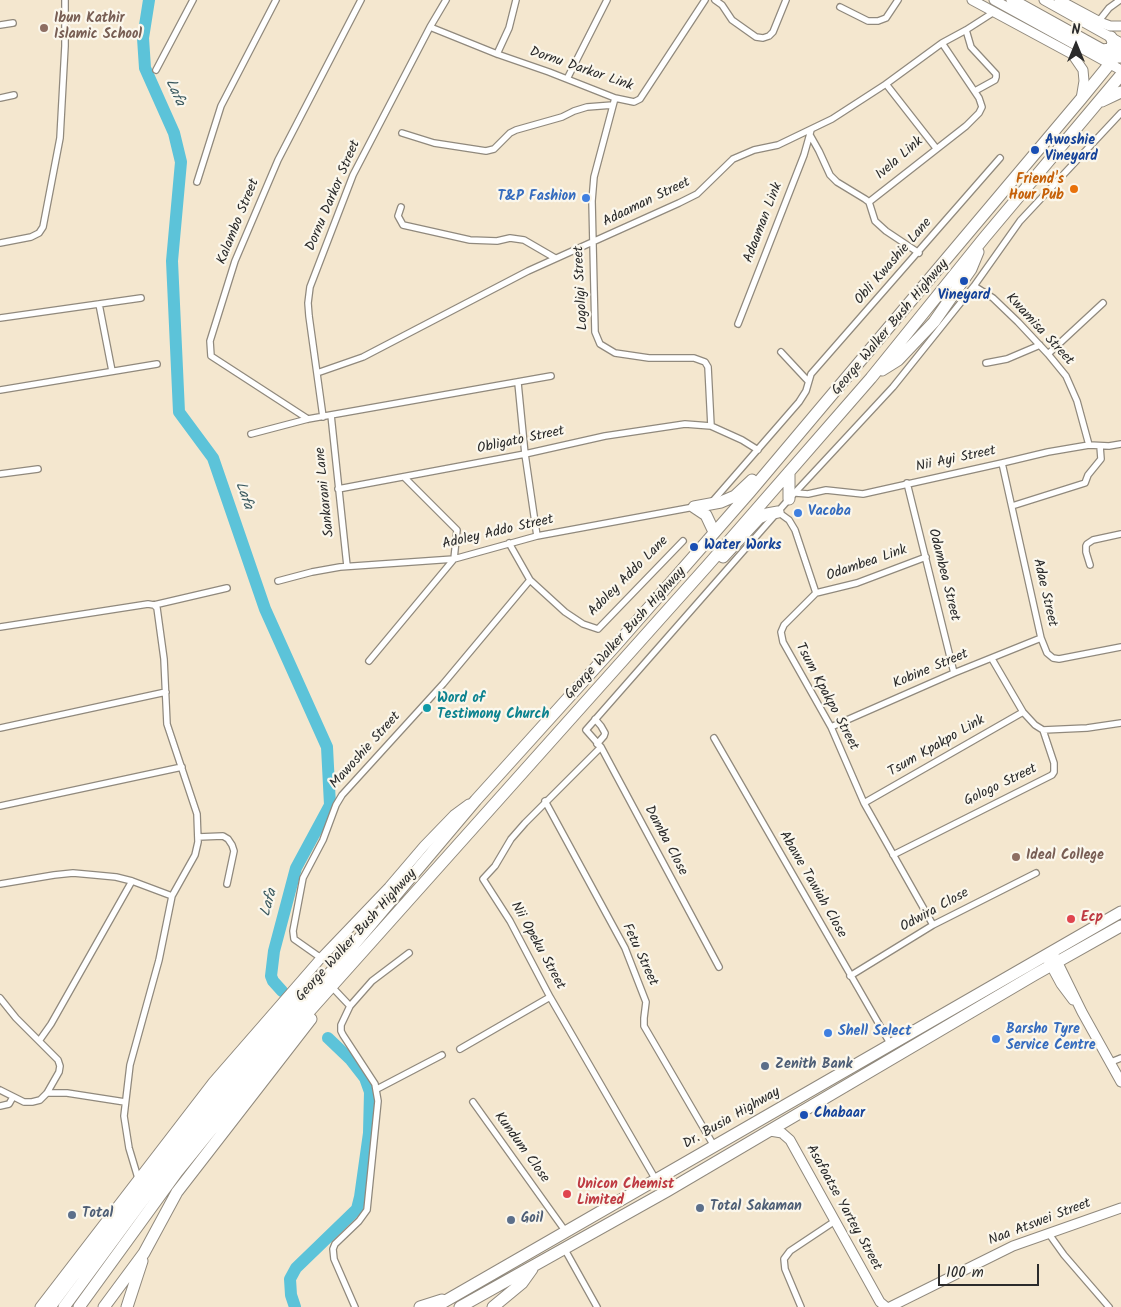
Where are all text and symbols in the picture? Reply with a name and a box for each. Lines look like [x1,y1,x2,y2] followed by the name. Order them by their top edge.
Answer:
[54,12,142,44] place label: Ibun Kathir Islamic School
[1072,19,1080,41] text: N
[1051,20,1101,70] north arrow
[38,22,50,34] marker: Ibun Kathir Islamic School
[527,44,635,96] street label: Dornu Darkor Link
[160,77,188,109] water label: Lafa
[873,134,927,184] street label: Ivela Link
[1045,134,1098,166] place label: Awoshie Vineyard
[303,138,365,254] street label: Dornu Darkor Street
[1029,144,1041,156] marker: Awoshie Vineyard
[1009,173,1064,206] place label: Friend's Hour Pub
[601,175,693,231] street label: Adaaman Street
[214,177,264,267] street label: Kalambo Street
[741,181,787,265] street label: Adaaman Link
[1068,183,1080,195] marker: Friend's Hour Pub
[497,190,576,206] place label: T&P Fashion
[580,192,592,204] marker: T&P Fashion
[852,215,936,309] street label: Obli Kwashie Lane
[571,245,593,331] street label: Logoligi Street
[829,256,953,400] street label: George Walker Bush Highway
[958,275,970,287] marker: Vineyard
[938,289,990,305] place label: Vineyard
[1001,290,1077,370] street label: Kwamisa Street
[476,424,566,458] street label: Obligato Street
[914,443,998,477] street label: Nii Ayi Street
[313,446,339,538] street label: Sankarani Lane
[230,480,256,512] water label: Lafa
[808,505,851,521] place label: Vacoba
[792,507,804,519] marker: Vacoba
[441,512,555,554] street label: Adoley Addo Street
[923,527,963,623] street label: Odambea Street
[586,534,672,620] street label: Adoley Addo Lane
[704,539,782,555] place label: Water Works
[688,541,700,553] marker: Water Works
[825,542,909,586] street label: Odambea Link
[1028,557,1060,629] street label: Adae Street
[562,564,690,704] street label: George Walker Bush Highway
[791,640,861,754] street label: Tsum Kpakpo Street
[891,647,971,693] street label: Kobine Street
[437,692,549,724] place label: Word of Testimony Church
[421,702,433,714] marker: Word of Testimony Church
[327,709,405,793] street label: Mawoshie Street
[886,713,988,781] street label: Tsum Kpakpo Link
[962,761,1040,811] street label: Gologo Street
[640,803,690,879] street label: Damba Close
[775,829,849,941] street label: Abawe Tawiah Close
[1026,849,1104,865] place label: Ideal College
[1010,851,1022,863] marker: Ideal College
[293,866,421,1006] street label: George Walker Bush Highway
[898,885,972,937] street label: Odwira Close
[258,887,282,919] water label: Lafa
[506,899,568,993] street label: Nii Opeku Street
[1081,911,1103,927] place label: Ecp
[1065,913,1077,925] marker: Ecp
[617,921,661,989] street label: Fetu Street
[1006,1023,1096,1056] place label: Barsho Tyre Service Centre
[838,1025,912,1041] place label: Shell Select
[822,1027,834,1039] marker: Shell Select
[990,1033,1002,1045] marker: Barsho Tyre Service Centre
[775,1058,852,1074] place label: Zenith Bank
[759,1060,771,1072] marker: Zenith Bank
[681,1084,783,1154] street label: Dr. Busia Highway
[814,1107,865,1123] place label: Chabaar
[490,1109,552,1187] street label: Kundum Close
[798,1109,810,1121] marker: Chabaar
[801,1142,885,1274] street label: Asafoatse Yartey Street
[577,1178,674,1210] place label: Unicon Chemist Limited
[561,1188,573,1200] marker: Unicon Chemist Limited
[986,1196,1094,1250] street label: Naa Atswei Street
[710,1200,802,1216] place label: Total Sakaman
[694,1202,706,1214] marker: Total Sakaman
[82,1207,113,1223] place label: Total
[66,1209,78,1221] marker: Total
[521,1212,543,1228] place label: Goil
[505,1214,517,1226] marker: Goil
[941,1254,1042,1286] scale bar
[946,1261,984,1285] text: 100 m

